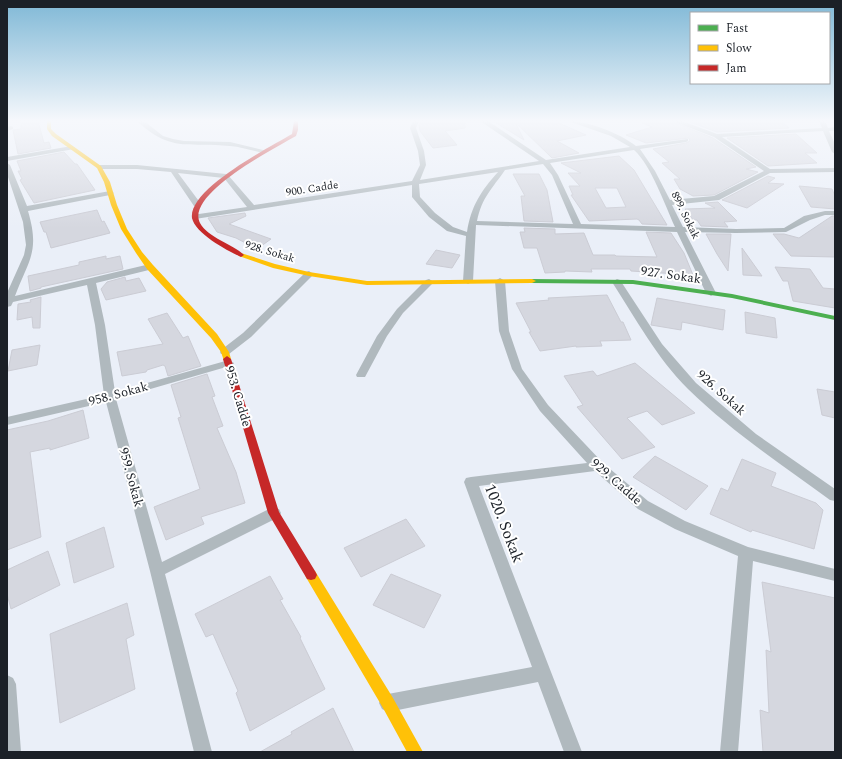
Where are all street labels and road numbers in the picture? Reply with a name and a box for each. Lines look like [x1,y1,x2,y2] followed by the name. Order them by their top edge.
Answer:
[285,176,340,201] street label: 900. Cadde
[667,188,704,242] street label: 899. Sokak
[243,236,297,267] street label: 928. Sokak
[639,261,702,289] street label: 927. Sokak
[219,363,257,429] street label: 953. Cadde
[692,365,751,421] street label: 926. Sokak
[86,376,150,411] street label: 958. Sokak
[114,445,149,509] street label: 959. Sokak
[586,454,647,510] street label: 929. Cadde
[478,480,530,566] street label: 1020. Sokak

